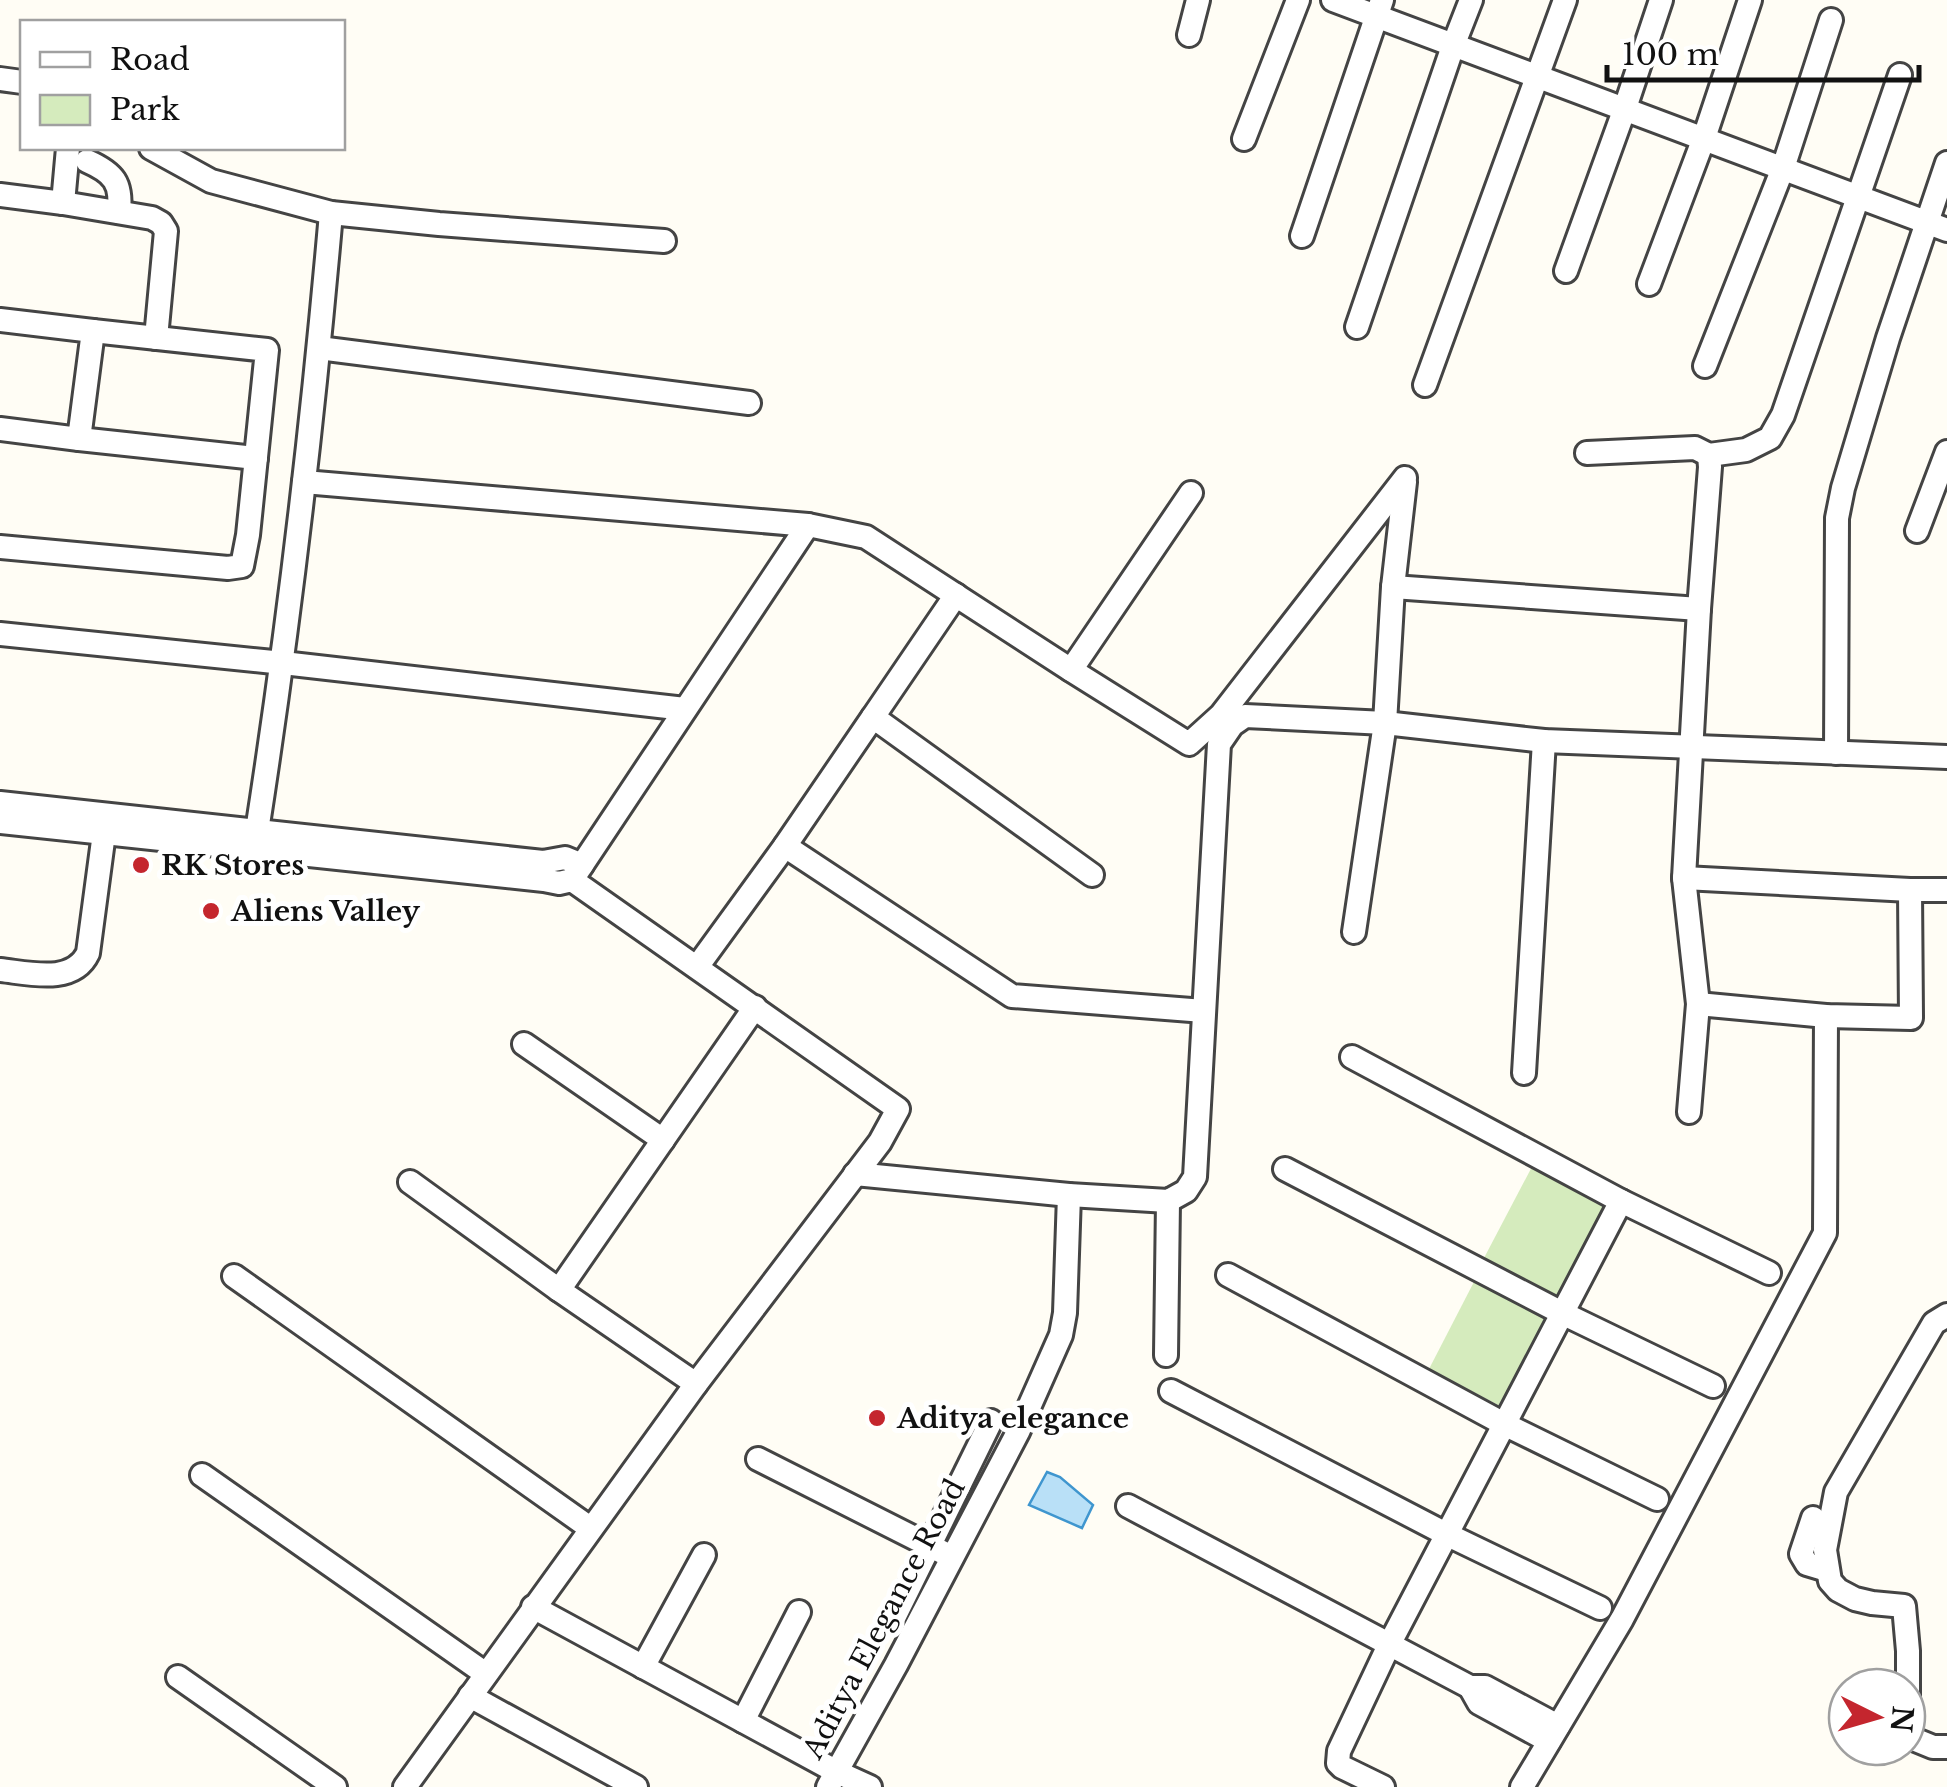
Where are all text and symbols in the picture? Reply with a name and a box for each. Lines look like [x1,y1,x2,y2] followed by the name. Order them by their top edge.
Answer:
[20,20,345,150] legend
[1607,20,1920,82] scale bar
[1622,36,1719,73] text: 100 m
[110,41,190,78] text: Road
[110,91,180,128] text: Park
[161,848,304,883] place label: RK Stores
[130,854,152,876] marker: RK Stores
[230,894,421,929] place label: Aliens Valley
[200,900,222,922] marker: Aliens Valley
[896,1401,1129,1436] place label: Aditya elegance
[866,1407,888,1429] marker: Aditya elegance
[795,1473,973,1766] street label: Aditya Elegance Road
[1827,1667,1927,1767] north arrow
[1883,1704,1920,1734] text: N

